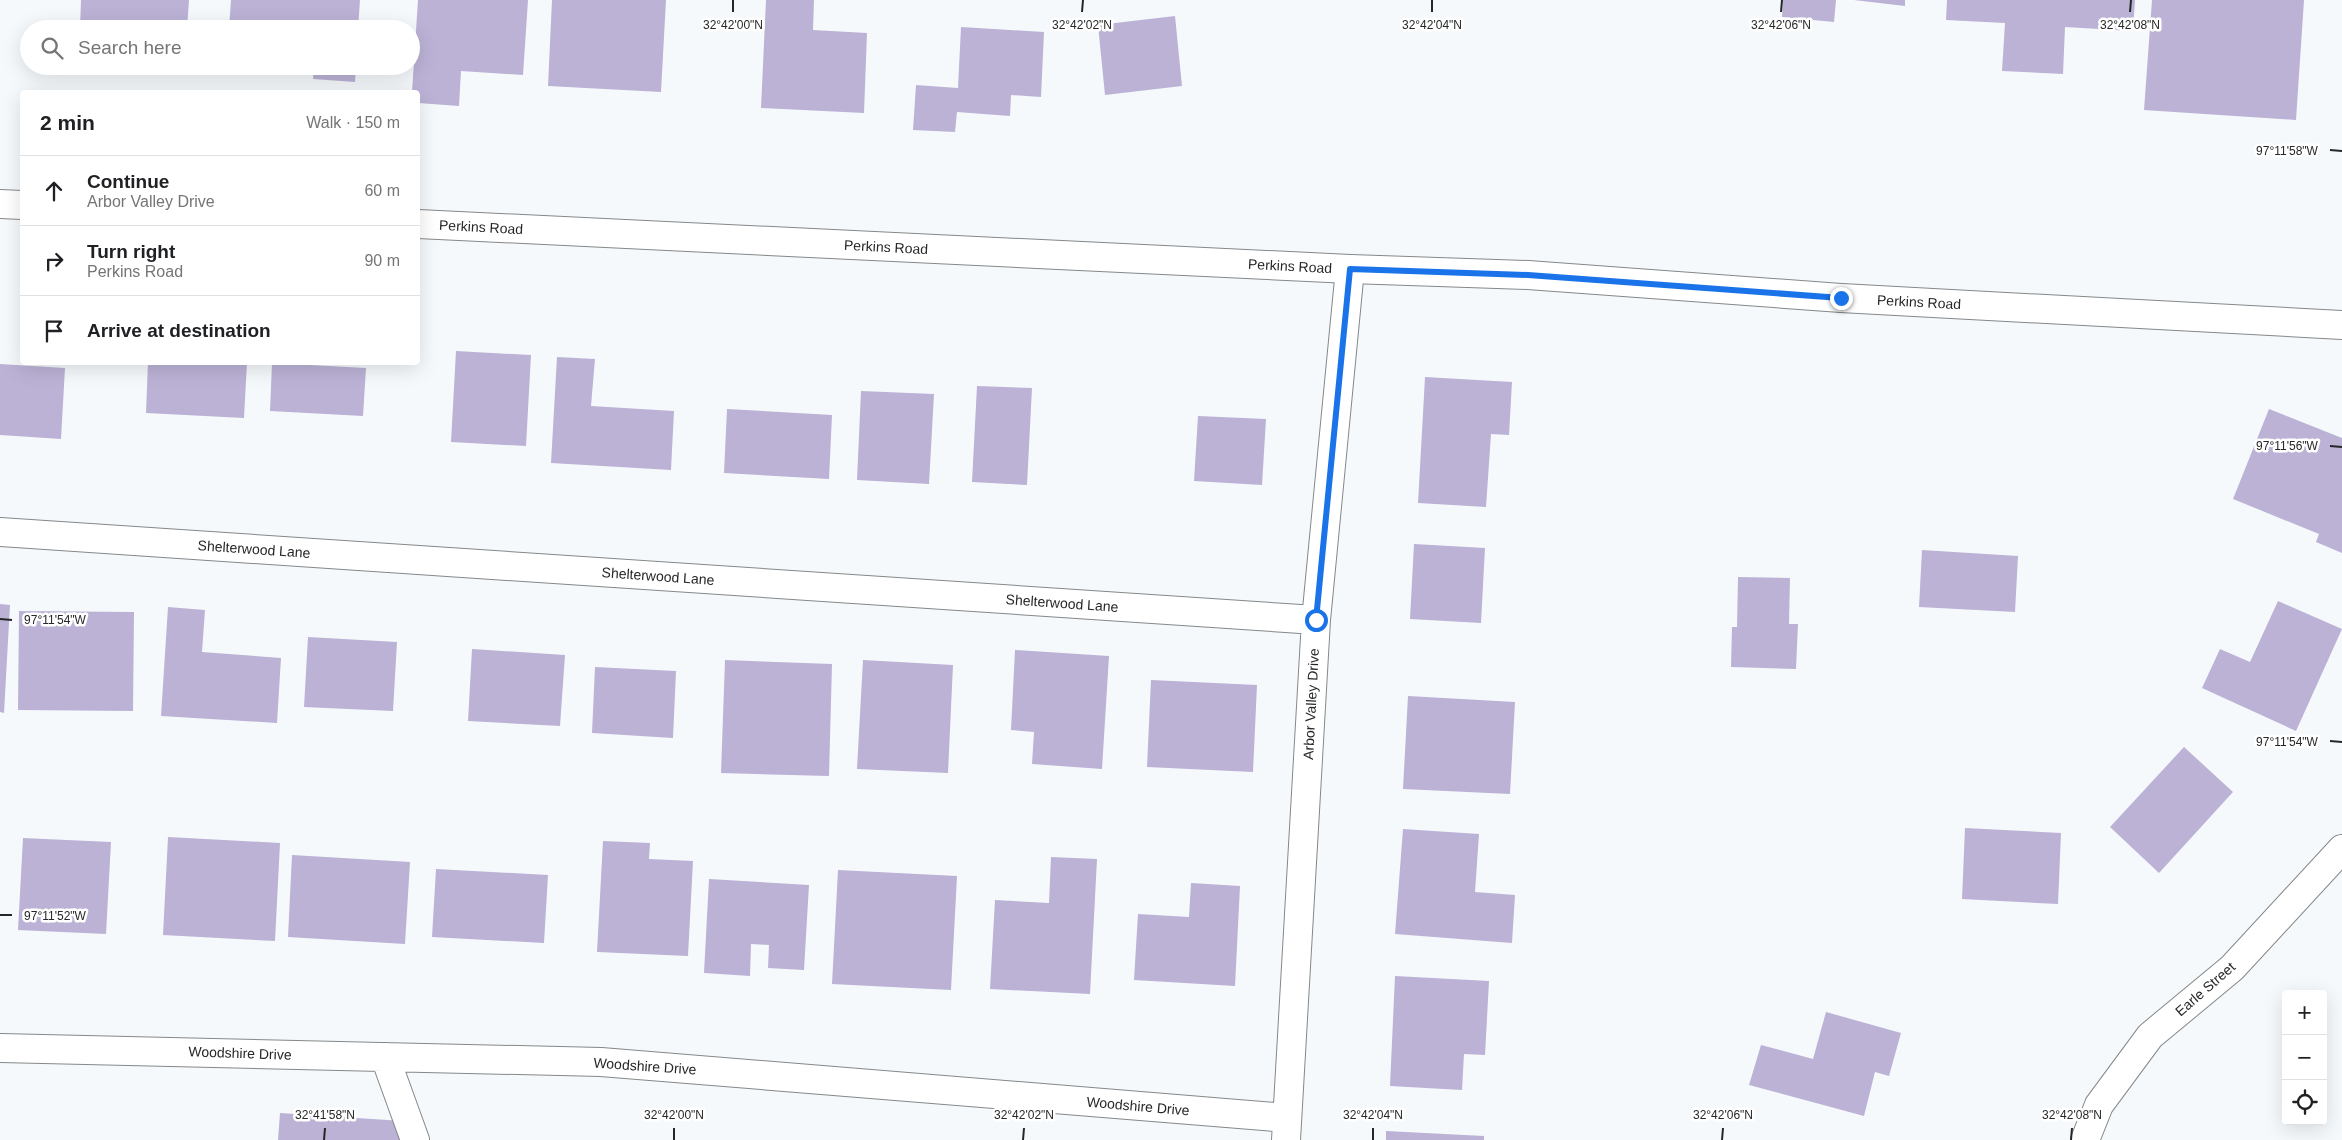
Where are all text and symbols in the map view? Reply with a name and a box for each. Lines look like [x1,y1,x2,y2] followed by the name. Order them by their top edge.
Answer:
[703,18,763,32] text: 32°42'00"N
[1052,18,1112,32] text: 32°42'02"N
[1402,18,1462,32] text: 32°42'04"N
[1751,18,1811,32] text: 32°42'06"N
[2100,18,2160,32] text: 32°42'08"N
[20,20,420,75] search box
[38,34,66,62] icon: search
[78,37,182,58] text: Search here
[40,111,95,134] text: 2 min
[306,114,400,131] text: Walk · 150 m
[2256,144,2319,158] text: 97°11'58"W
[87,171,169,192] text: Continue
[40,177,68,205] icon: ahead
[364,182,400,199] text: 60 m
[87,193,215,210] text: Arbor Valley Drive
[439,217,523,237] street label: Perkins Road
[844,237,928,257] street label: Perkins Road
[87,241,175,262] text: Turn right
[40,247,68,275] icon: right
[364,252,400,269] text: 90 m
[1248,256,1332,276] street label: Perkins Road
[87,263,183,280] text: Perkins Road
[1830,287,1853,310] route end
[1877,292,1961,312] street label: Perkins Road
[40,317,68,345] icon: arrive
[87,320,271,341] text: Arrive at destination
[2256,439,2319,453] text: 97°11'56"W
[197,537,311,561] street label: Shelterwood Lane
[601,564,715,588] street label: Shelterwood Lane
[1005,591,1119,615] street label: Shelterwood Lane
[1305,609,1328,632] route start
[24,613,87,627] text: 97°11'54"W
[1300,648,1322,760] street label: Arbor Valley Drive
[2256,735,2319,749] text: 97°11'54"W
[24,909,87,923] text: 97°11'52"W
[2172,959,2238,1019] street label: Earle Street
[2282,990,2327,1125] map controls
[2282,990,2327,1035] button: +
[2282,1035,2327,1080] button: −
[188,1043,292,1063] street label: Woodshire Drive
[593,1054,697,1078] street label: Woodshire Drive
[2282,1080,2327,1125] button: locate
[1086,1094,1190,1118] street label: Woodshire Drive
[295,1108,355,1122] text: 32°41'58"N
[644,1108,704,1122] text: 32°42'00"N
[994,1108,1054,1122] text: 32°42'02"N
[1343,1108,1403,1122] text: 32°42'04"N
[1693,1108,1753,1122] text: 32°42'06"N
[2042,1108,2102,1122] text: 32°42'08"N

